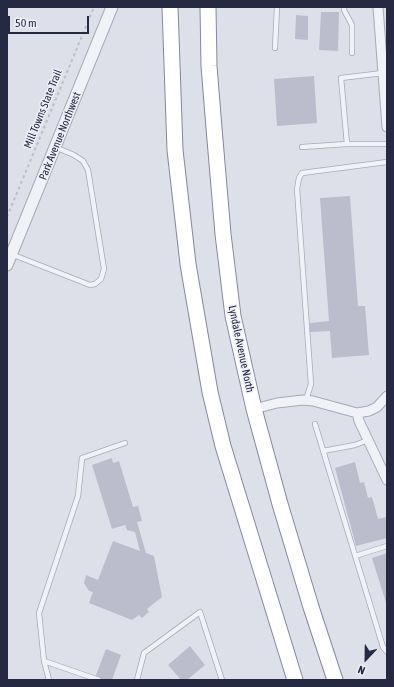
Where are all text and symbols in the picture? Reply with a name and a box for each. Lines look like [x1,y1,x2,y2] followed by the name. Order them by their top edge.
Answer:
[10,8,91,34] scale bar
[15,16,37,30] text: 50 m
[21,68,65,150] street label: Mill Towns State Trail
[36,90,84,182] street label: Park Avenue Northwest
[225,304,257,394] street label: Lyndale Avenue North
[346,639,386,679] north arrow
[356,663,367,677] text: N

